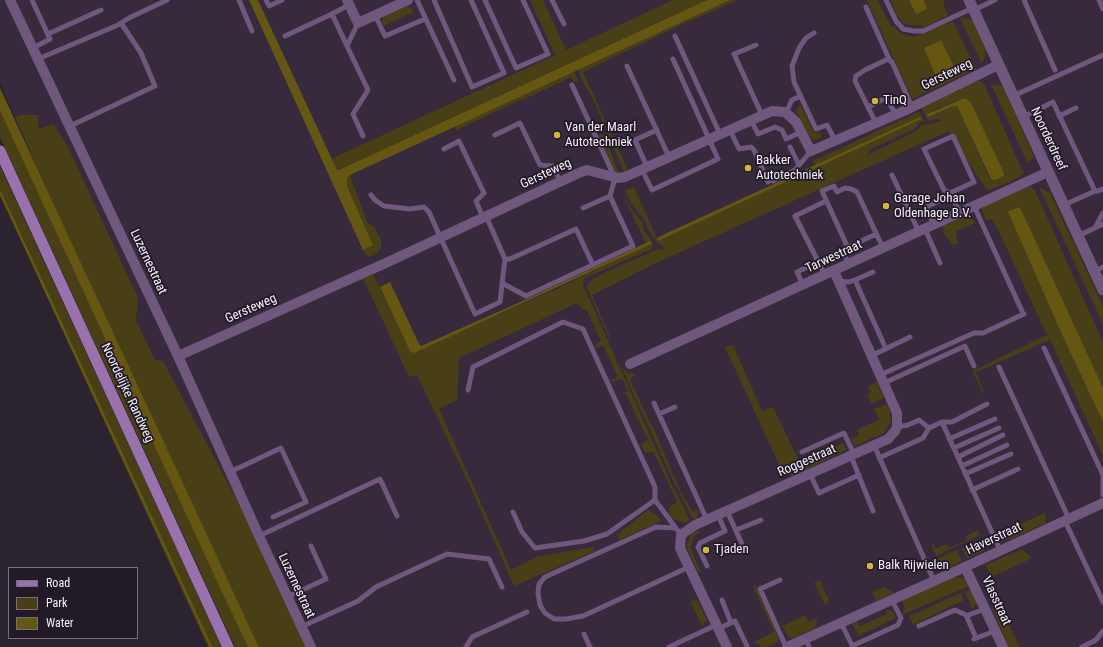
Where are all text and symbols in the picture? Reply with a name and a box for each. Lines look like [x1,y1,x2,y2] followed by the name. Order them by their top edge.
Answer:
[919,56,975,94] street label: Gersteweg
[883,93,907,109] place label: TinQ
[870,96,880,106] marker: TinQ
[1027,105,1069,173] street label: Noorderdreef
[565,120,636,151] place label: Van der Maarl Autotechniek
[552,130,562,140] marker: Van der Maarl Autotechniek
[756,153,823,184] place label: Bakker Autotechniek
[518,155,574,193] street label: Gersteweg
[743,163,753,173] marker: Bakker Autotechniek
[894,191,971,222] place label: Garage Johan Oldenhage B.V.
[881,201,891,211] marker: Garage Johan Oldenhage B.V.
[126,227,170,297] street label: Luzernestraat
[803,237,865,277] street label: Tarwestraat
[223,291,279,327] street label: Gersteweg
[97,341,157,445] street label: Noordelijke Randweg
[775,441,839,481] street label: Roggestraat
[964,519,1024,559] street label: Haverstraat
[714,542,749,558] place label: Tjaden
[701,545,711,555] marker: Tjaden
[274,551,318,621] street label: Luzernestraat
[878,558,949,574] place label: Balk Rijwielen
[865,561,875,571] marker: Balk Rijwielen
[8,567,138,639] legend
[978,574,1014,628] street label: Vlasstraat
[46,576,70,590] text: Road
[46,596,67,610] text: Park
[46,616,74,630] text: Water

